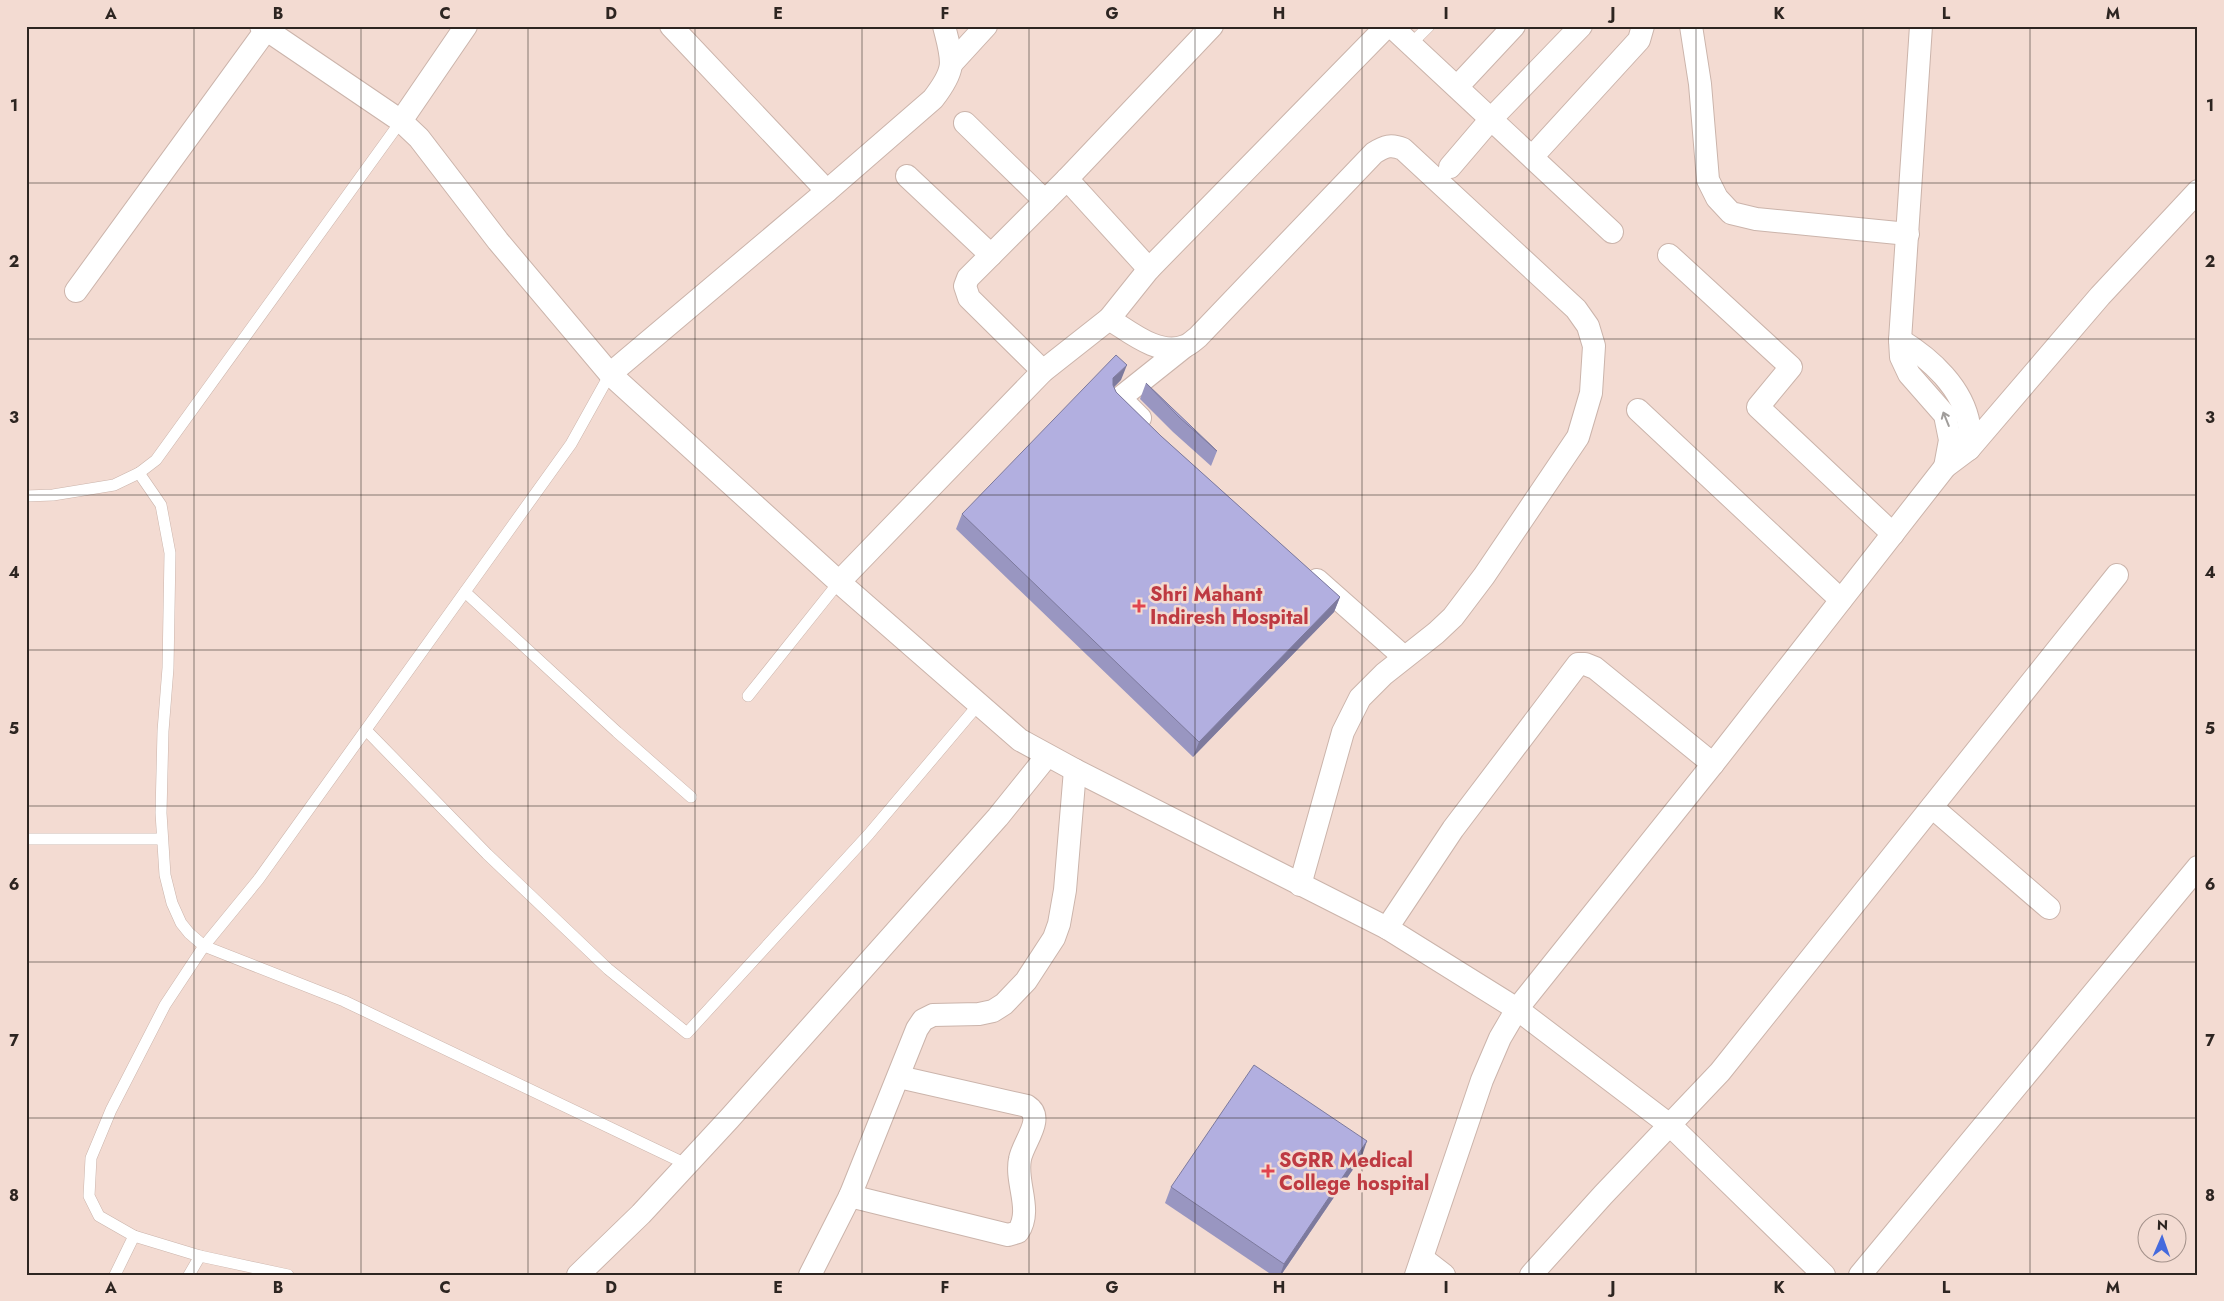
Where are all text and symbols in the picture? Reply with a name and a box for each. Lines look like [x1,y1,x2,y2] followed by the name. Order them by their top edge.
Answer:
[104,2,117,25] text: A
[273,2,283,25] text: B
[439,2,451,25] text: C
[605,2,617,25] text: D
[773,2,783,25] text: E
[941,2,949,25] text: F
[1105,2,1119,25] text: G
[1273,2,1285,25] text: H
[1443,2,1449,25] text: I
[1607,2,1616,25] text: J
[1773,2,1785,25] text: K
[1942,2,1951,25] text: L
[2106,2,2120,25] text: M
[10,94,18,117] text: 1
[2206,94,2214,117] text: 1
[9,250,19,273] text: 2
[2205,250,2215,273] text: 2
[9,406,19,429] text: 3
[2205,406,2215,429] text: 3
[1941,412,1950,427] one-way arrow
[8,561,20,584] text: 4
[2204,561,2216,584] text: 4
[1150,580,1309,632] place label: Shri Mahant Indiresh Hospital
[1132,599,1146,613] marker: Shri Mahant Indiresh Hospital
[9,717,19,740] text: 5
[2205,717,2215,740] text: 5
[9,873,19,896] text: 6
[2205,873,2215,896] text: 6
[9,1029,19,1052] text: 7
[2205,1029,2215,1052] text: 7
[1279,1146,1429,1198] place label: SGRR Medical College hospital
[1261,1164,1275,1178] marker: SGRR Medical College hospital
[9,1184,19,1207] text: 8
[2205,1184,2215,1207] text: 8
[2136,1214,2186,1264] north arrow
[2157,1215,2168,1235] text: N
[104,1276,117,1299] text: A
[273,1276,283,1299] text: B
[439,1276,451,1299] text: C
[605,1276,617,1299] text: D
[773,1276,783,1299] text: E
[941,1276,949,1299] text: F
[1105,1276,1119,1299] text: G
[1273,1276,1285,1299] text: H
[1443,1276,1449,1299] text: I
[1607,1276,1616,1299] text: J
[1773,1276,1785,1299] text: K
[1942,1276,1951,1299] text: L
[2106,1276,2120,1299] text: M

